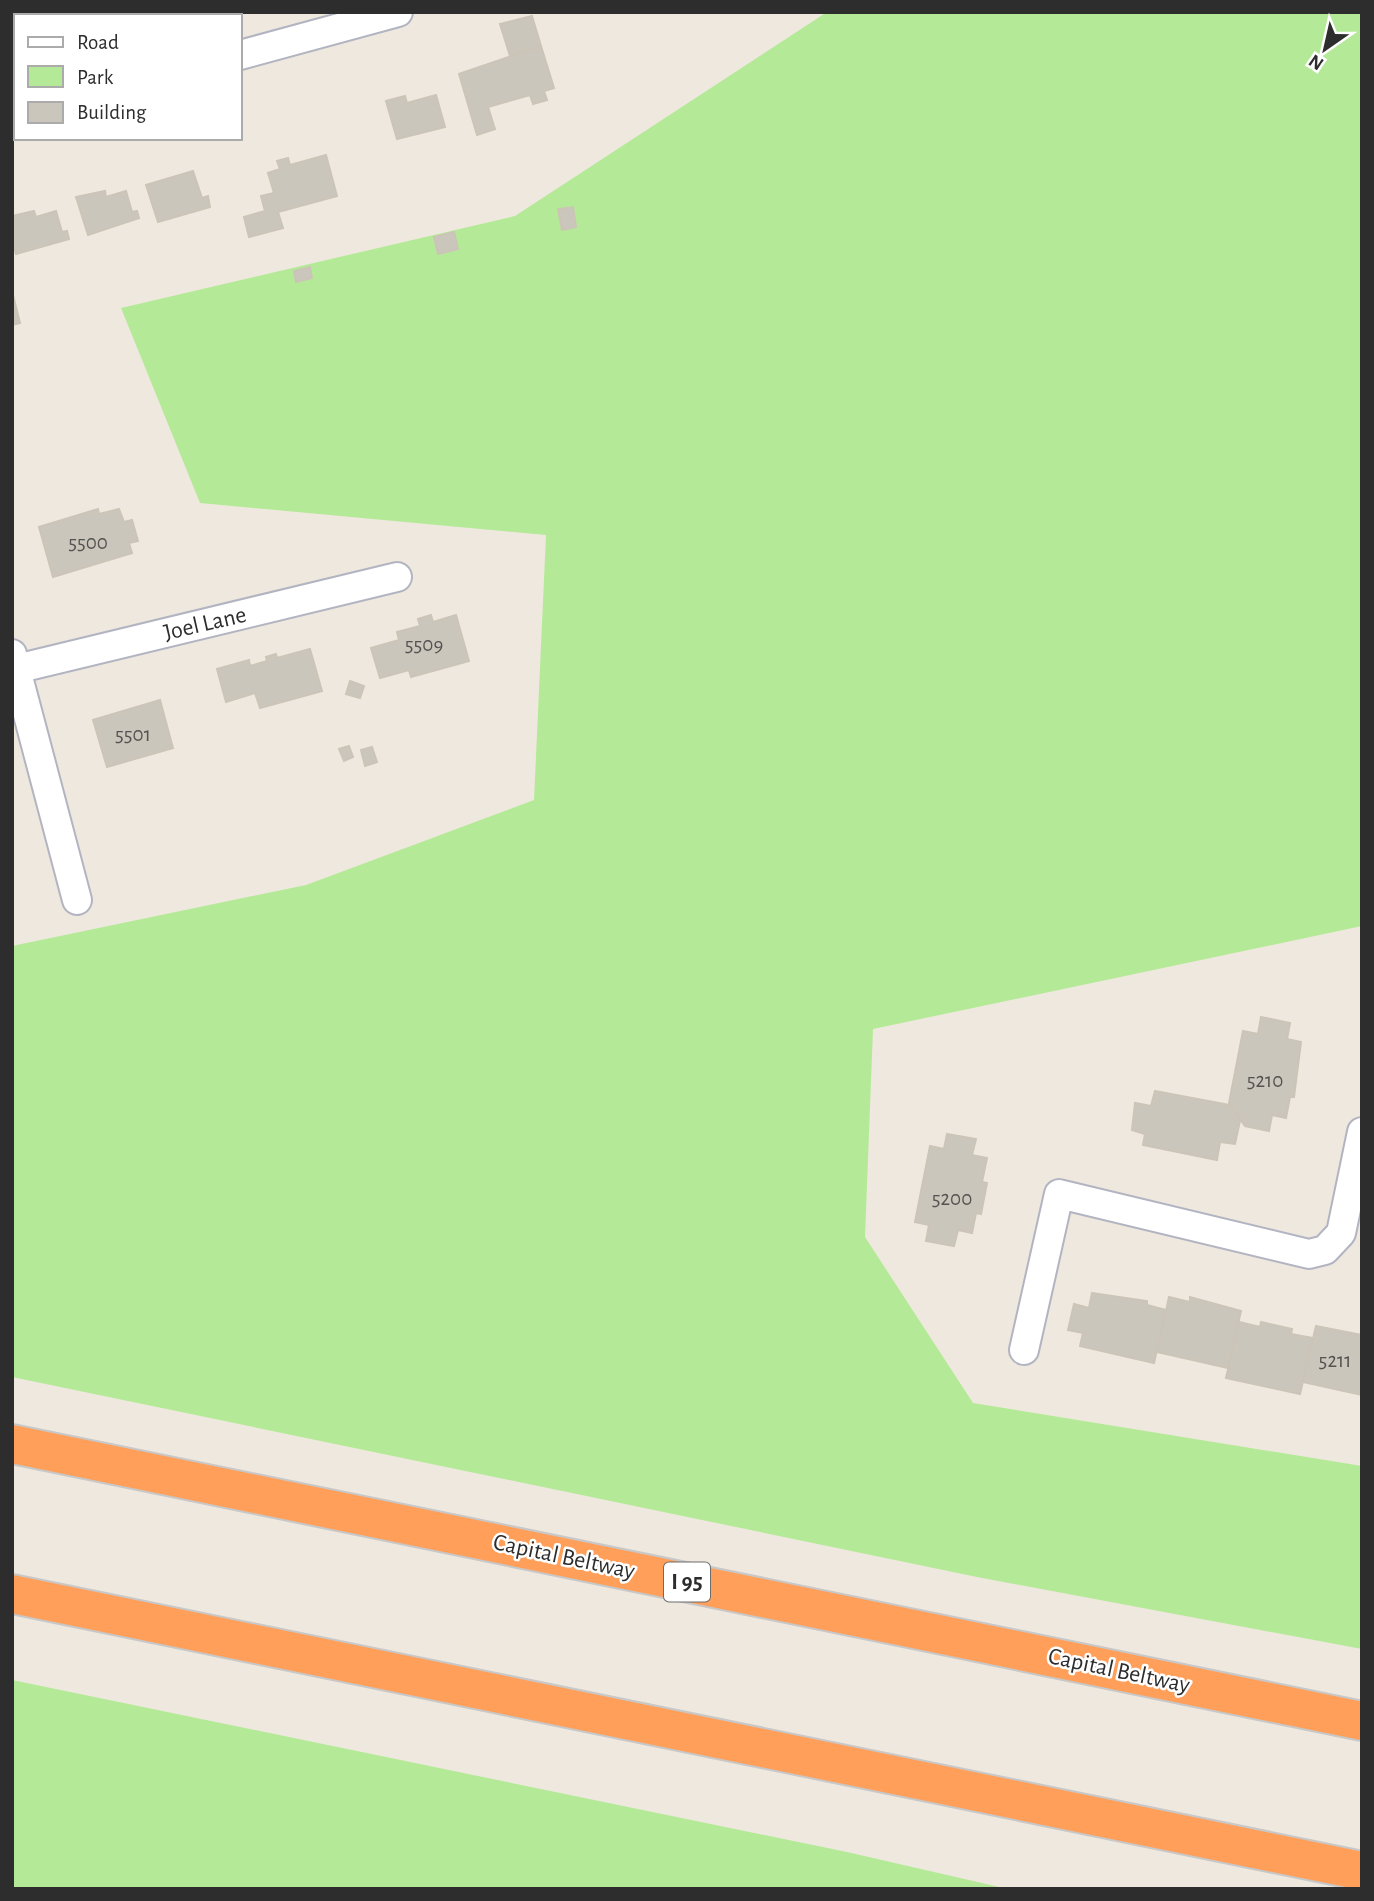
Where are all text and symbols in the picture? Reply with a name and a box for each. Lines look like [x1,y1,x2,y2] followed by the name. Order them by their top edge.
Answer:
[14,14,242,140] legend
[1290,14,1360,84] north arrow
[77,32,119,53] text: Road
[1306,50,1327,73] text: N
[77,67,114,88] text: Park
[77,102,147,123] text: Building
[68,532,108,553] house number: 5500
[161,603,249,645] street label: Joel Lane
[405,634,443,655] house number: 5509
[115,724,151,745] house number: 5501
[1247,1070,1283,1091] house number: 5210
[932,1188,972,1209] house number: 5200
[1319,1350,1351,1371] house number: 5211
[491,1530,637,1584] street label: Capital Beltway
[664,1562,710,1602] road number: I 95
[1046,1644,1192,1698] street label: Capital Beltway

